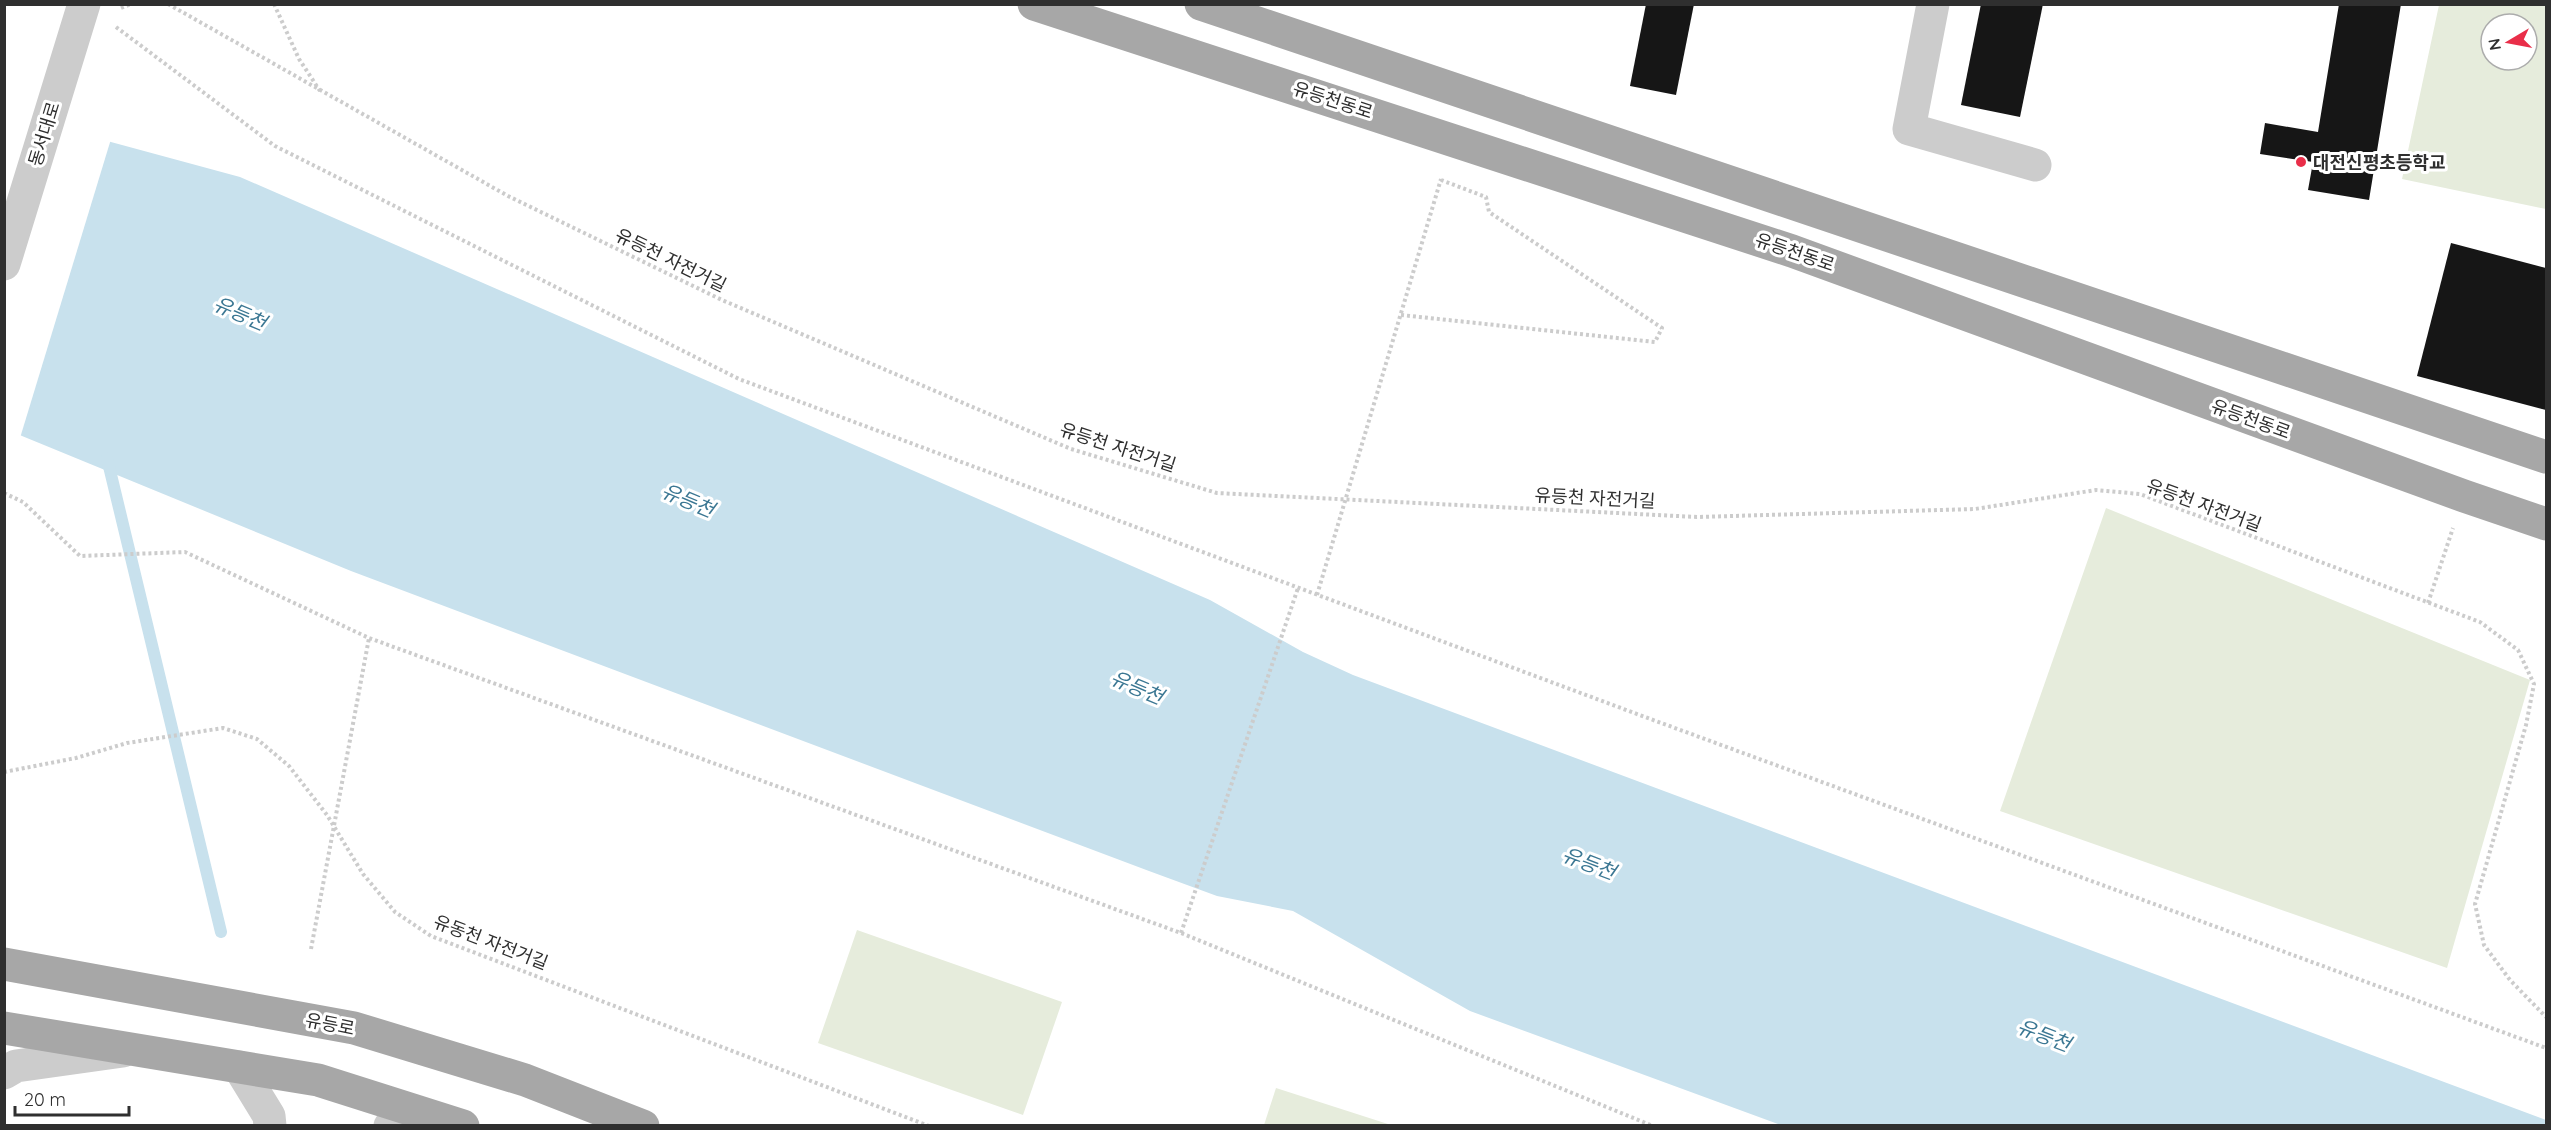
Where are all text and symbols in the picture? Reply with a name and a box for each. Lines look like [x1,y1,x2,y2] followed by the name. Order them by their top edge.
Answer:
[2479,12,2539,72] north arrow
[2483,37,2505,52] text: N
[1290,76,1376,124] street label: 유등천동로
[23,99,65,169] street label: 동서대로
[2313,151,2445,174] place label: 대전신평초등학교
[2294,155,2308,169] marker: 대전신평초등학교
[612,223,730,297] street label: 유등천 자전거길
[1752,228,1838,276] street label: 유등천동로
[210,291,273,336] water label: 유등천
[2208,394,2294,444] street label: 유등천동로
[1057,417,1179,477] street label: 유등천 자전거길
[2143,474,2265,536] street label: 유등천 자전거길
[658,478,721,523] water label: 유등천
[1534,483,1656,513] street label: 유등천 자전거길
[1107,665,1170,710] water label: 유등천
[1559,841,1622,885] water label: 유등천
[430,910,552,974] street label: 유동천 자전거길
[303,1008,357,1040] street label: 유등로
[2014,1013,2077,1057] water label: 유등천
[15,1079,129,1117] scale bar
[24,1088,66,1111] text: 20 m

